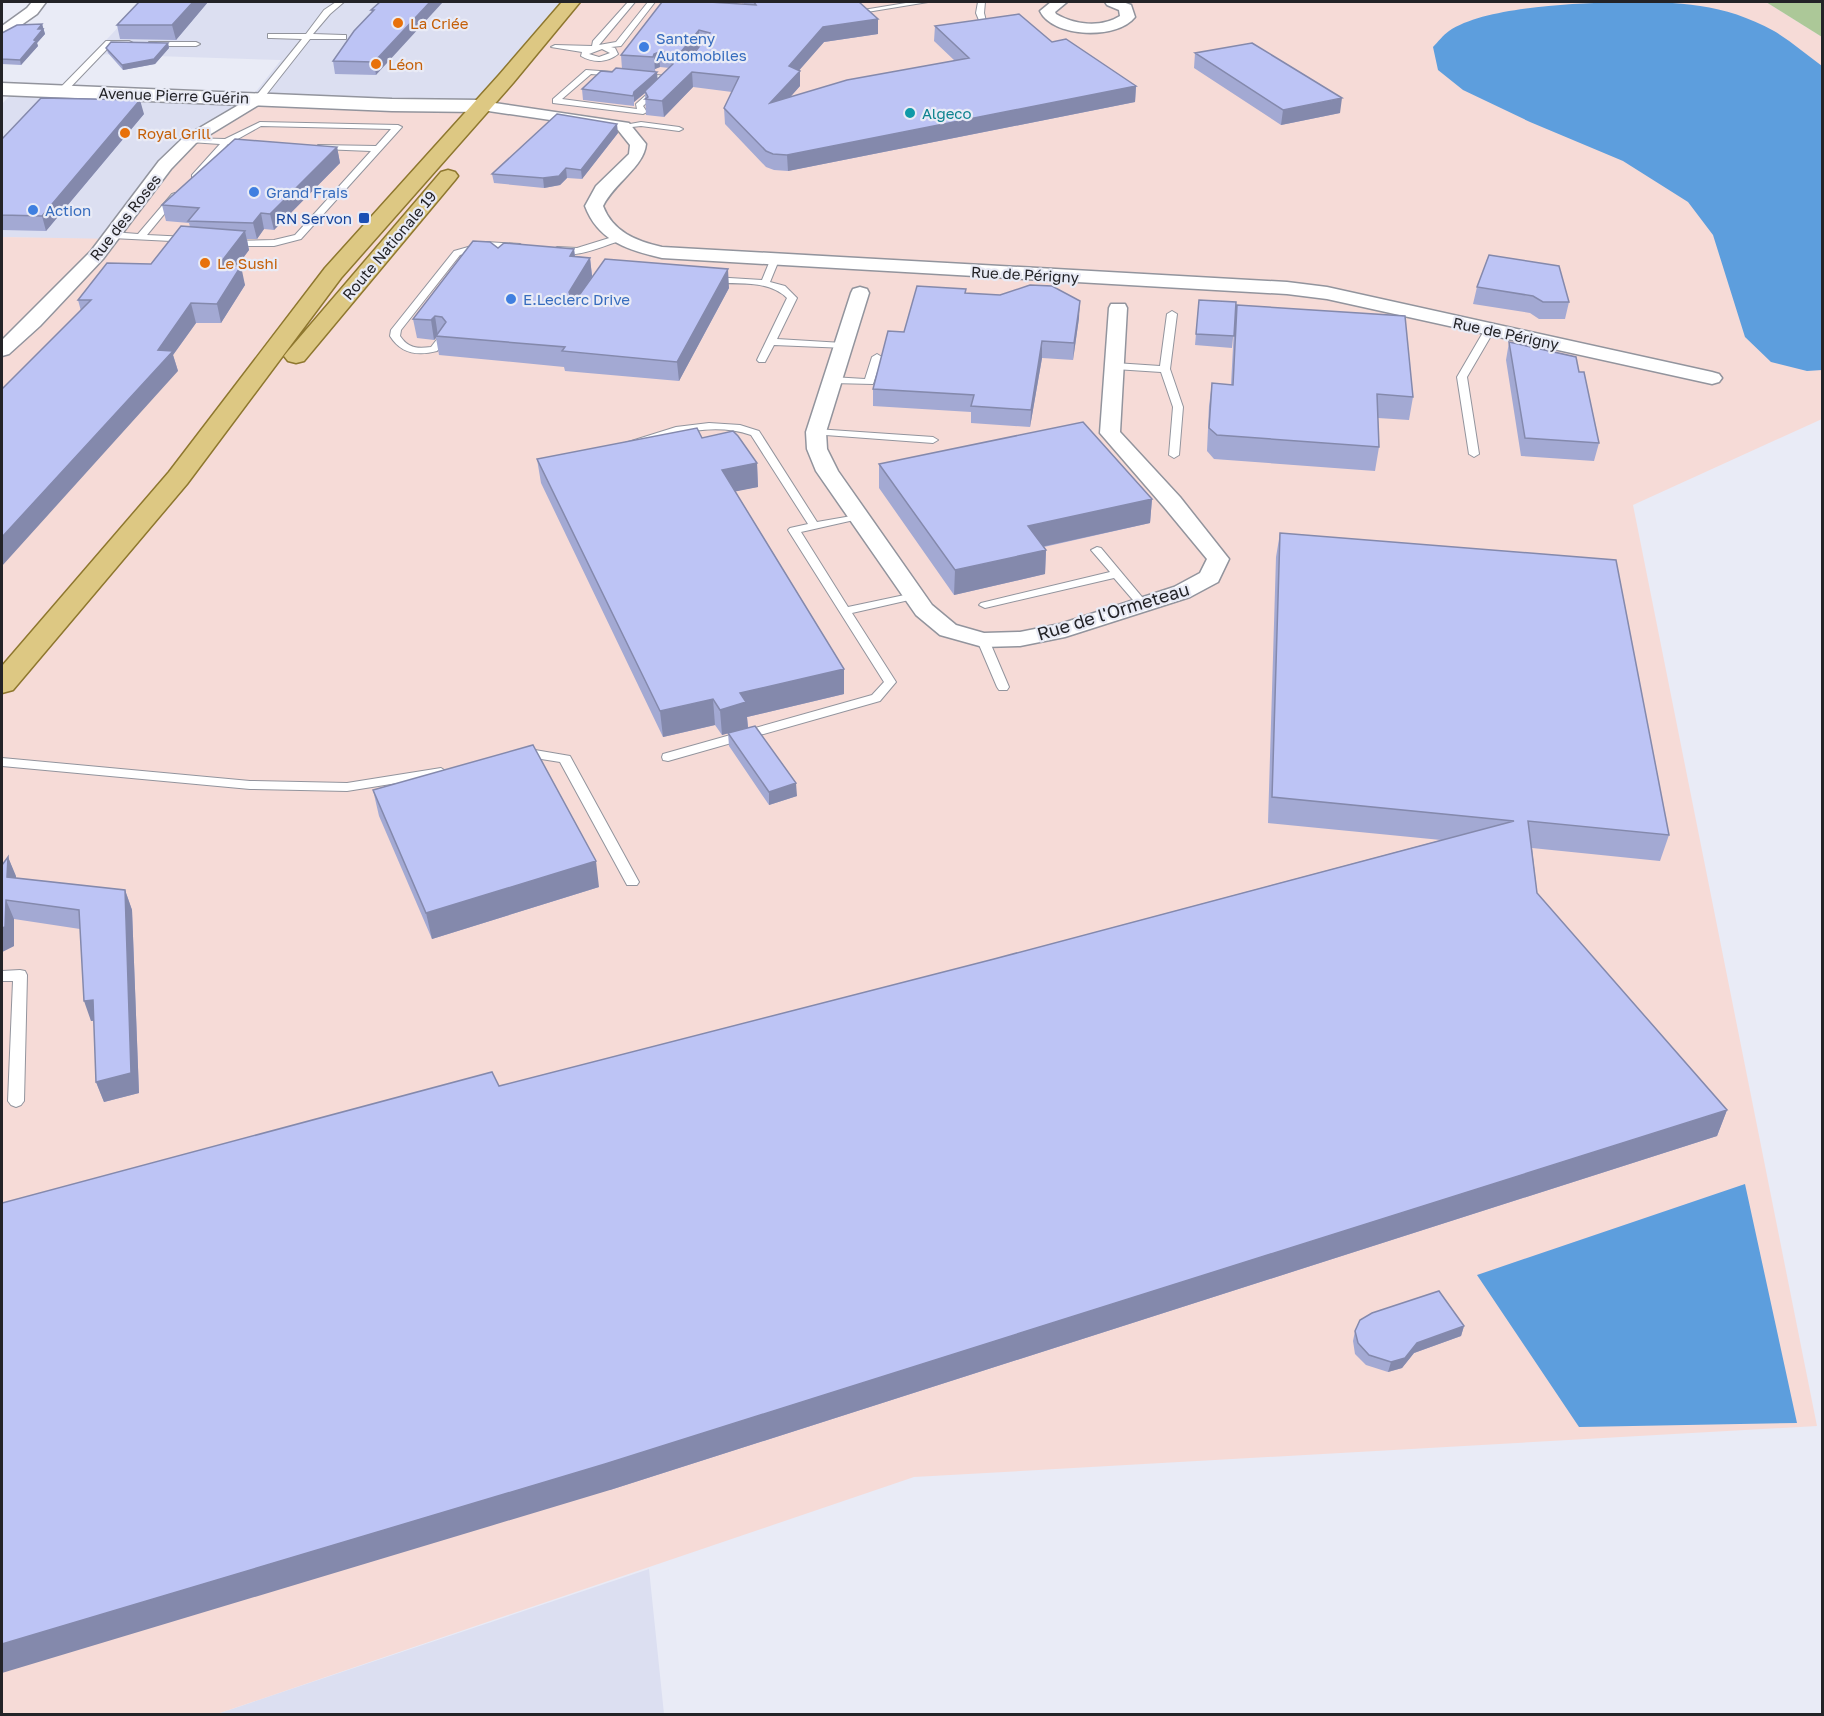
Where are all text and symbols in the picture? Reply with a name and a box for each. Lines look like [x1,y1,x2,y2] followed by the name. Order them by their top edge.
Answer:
[410,14,469,32] place label: La Criée
[391,16,405,30] marker: La Criée
[656,29,747,64] place label: Santeny Automobiles
[637,40,651,54] marker: Santeny Automobiles
[388,55,423,73] place label: Léon
[369,57,383,71] marker: Léon
[98,83,250,107] street label: Avenue Pierre Guérin
[922,104,972,122] place label: Algeco
[903,106,917,120] marker: Algeco
[137,124,211,142] place label: Royal Grill
[118,126,132,140] marker: Royal Grill
[86,170,164,264] street label: Rue des Roses
[266,183,348,201] place label: Grand Frais
[247,185,261,199] marker: Grand Frais
[338,187,440,303] street label: Route Nationale 19
[45,201,91,219] place label: Action
[26,203,40,217] marker: Action
[276,209,352,227] place label: RN Servon
[357,211,371,225] marker: RN Servon
[217,254,278,272] place label: Le Sushi
[198,256,212,270] marker: Le Sushi
[971,262,1080,286] street label: Rue de Périgny
[523,290,630,308] place label: E.Leclerc Drive
[504,292,518,306] marker: E.Leclerc Drive
[1451,313,1561,353] street label: Rue de Périgny
[1034,577,1192,645] street label: Rue de l'Ormeteau

